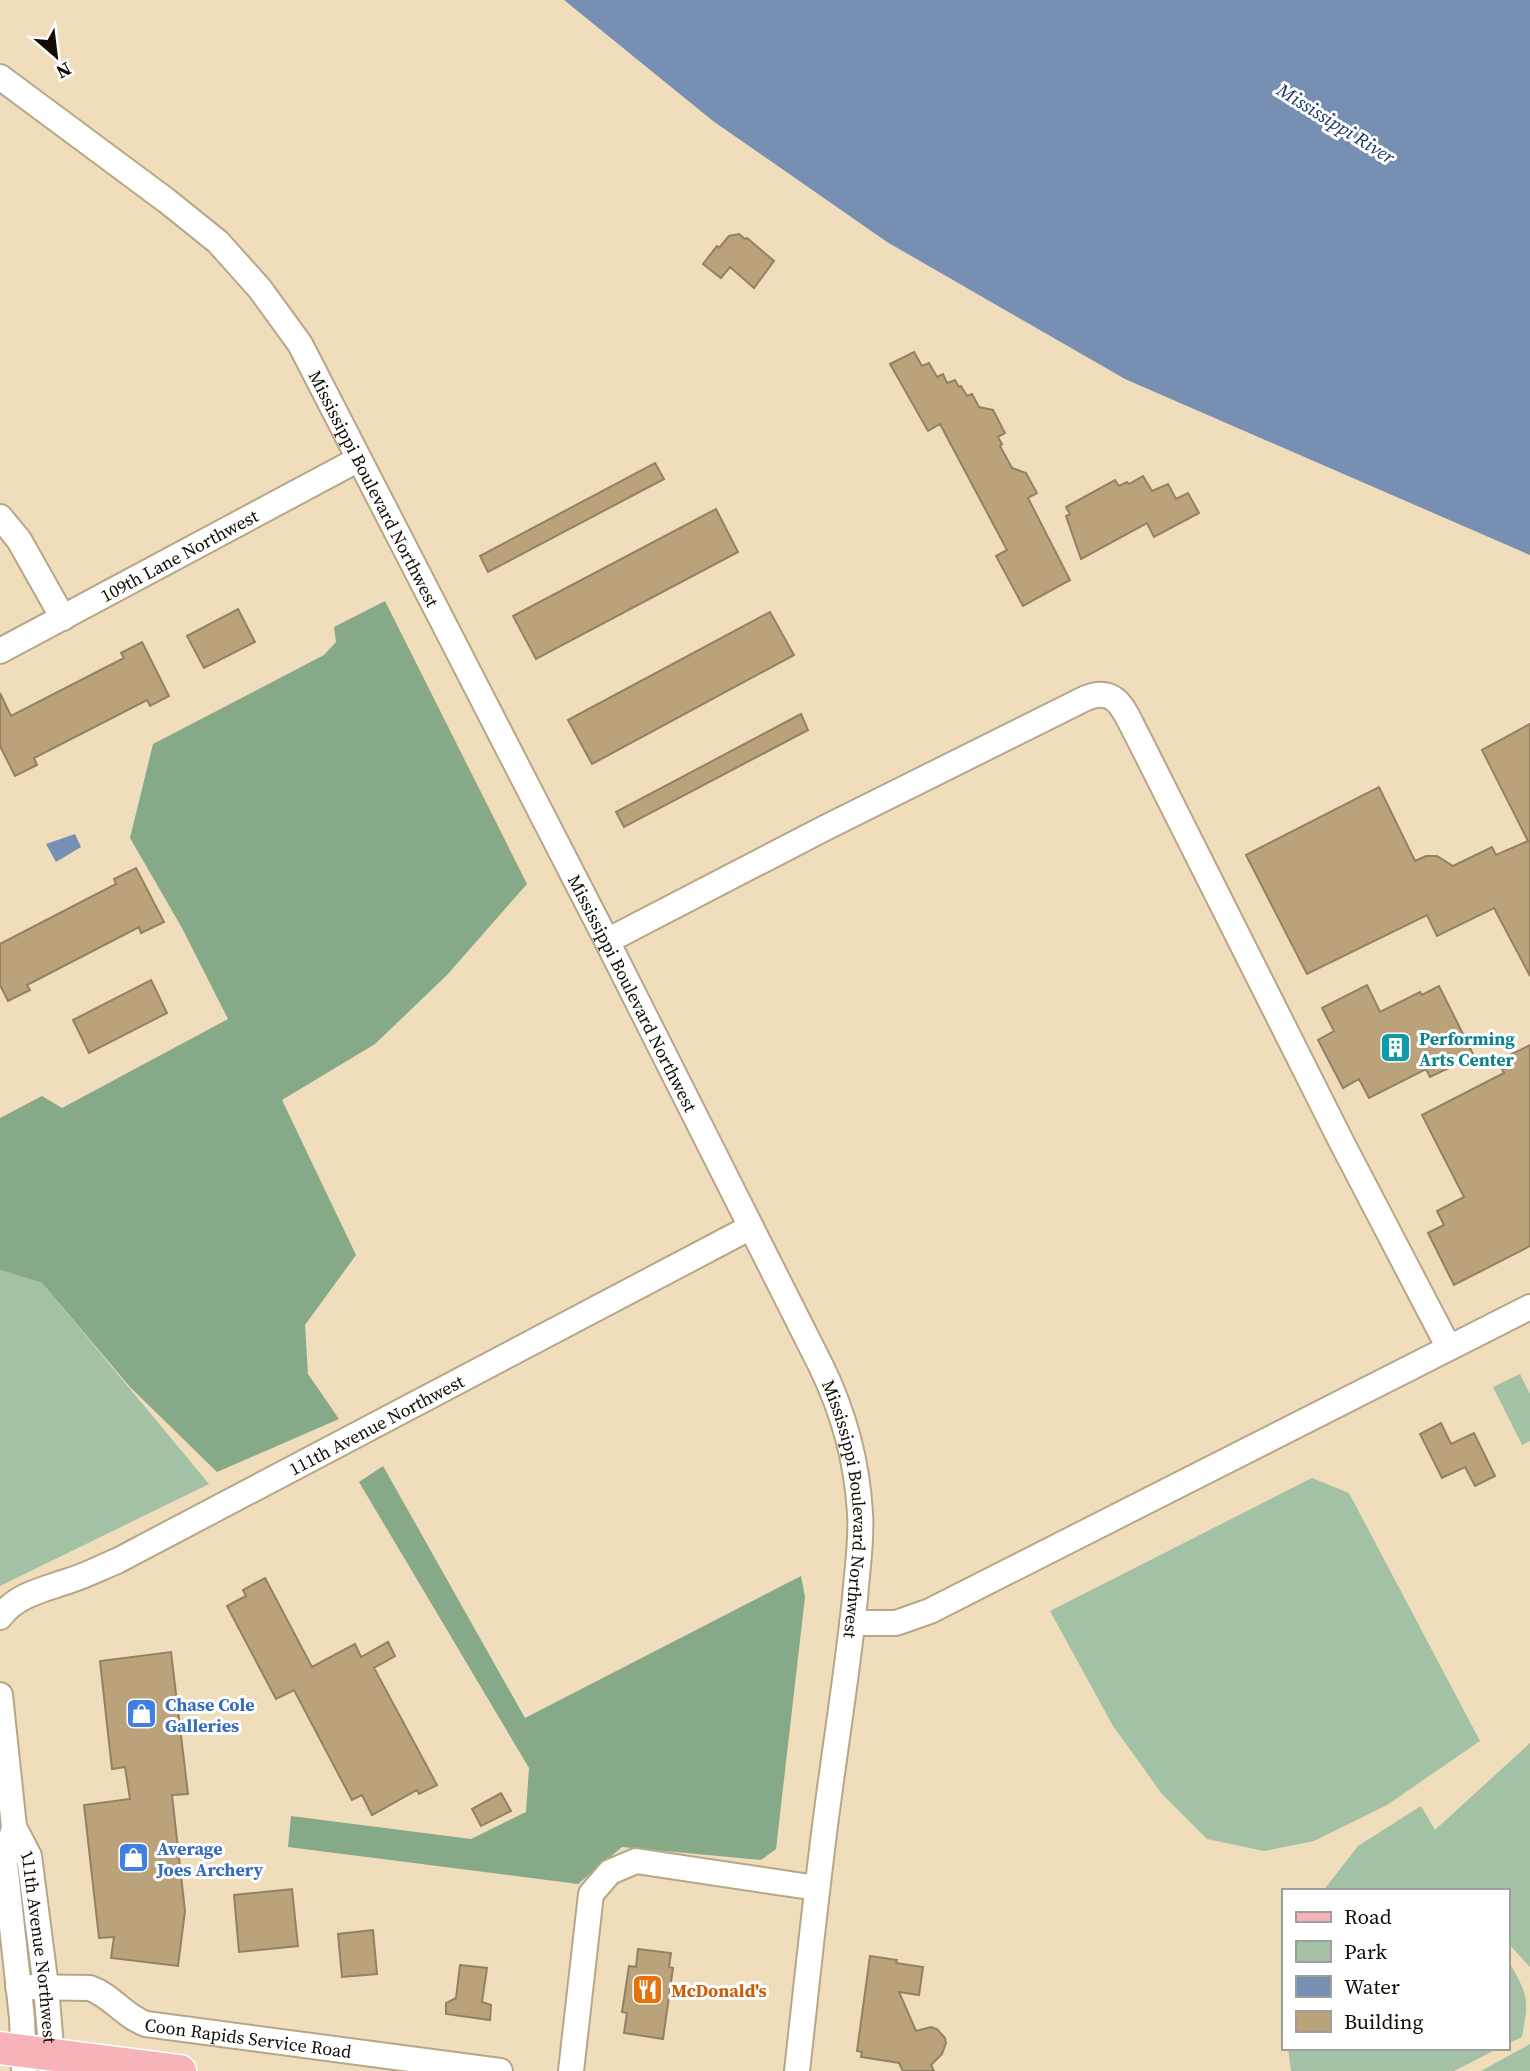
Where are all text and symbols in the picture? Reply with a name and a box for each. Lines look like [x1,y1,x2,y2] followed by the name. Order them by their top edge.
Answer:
[21,21,91,91] north arrow
[52,56,76,86] text: N
[1271,76,1401,170] water label: Mississippi River
[303,366,446,611] street label: Mississippi Boulevard Northwest
[96,503,262,608] street label: 109th Lane Northwest
[562,870,703,1116] street label: Mississippi Boulevard Northwest
[1419,1026,1515,1072] place label: Performing Arts Center
[1379,1031,1413,1065] building icon: Performing Arts Center
[284,1368,468,1481] street label: 111th Avenue Northwest
[816,1376,873,1640] street label: Mississippi Boulevard Northwest
[165,1692,255,1738] place label: Chase Cole Galleries
[125,1697,159,1731] shop icon: Chase Cole Galleries
[156,1836,264,1882] place label: Average Joes Archery
[117,1841,151,1875] shop icon: Average Joes Archery
[15,1845,63,2044] street label: 111th Avenue Northwest
[1282,1889,1509,2050] legend
[1344,1902,1392,1931] text: Road
[1344,1937,1388,1966] text: Park
[1344,1972,1400,2001] text: Water
[631,1973,665,2007] restaurant icon: McDonald's
[671,1978,767,2003] place label: McDonald's
[1344,2007,1423,2036] text: Building
[143,2011,353,2064] street label: Coon Rapids Service Road

